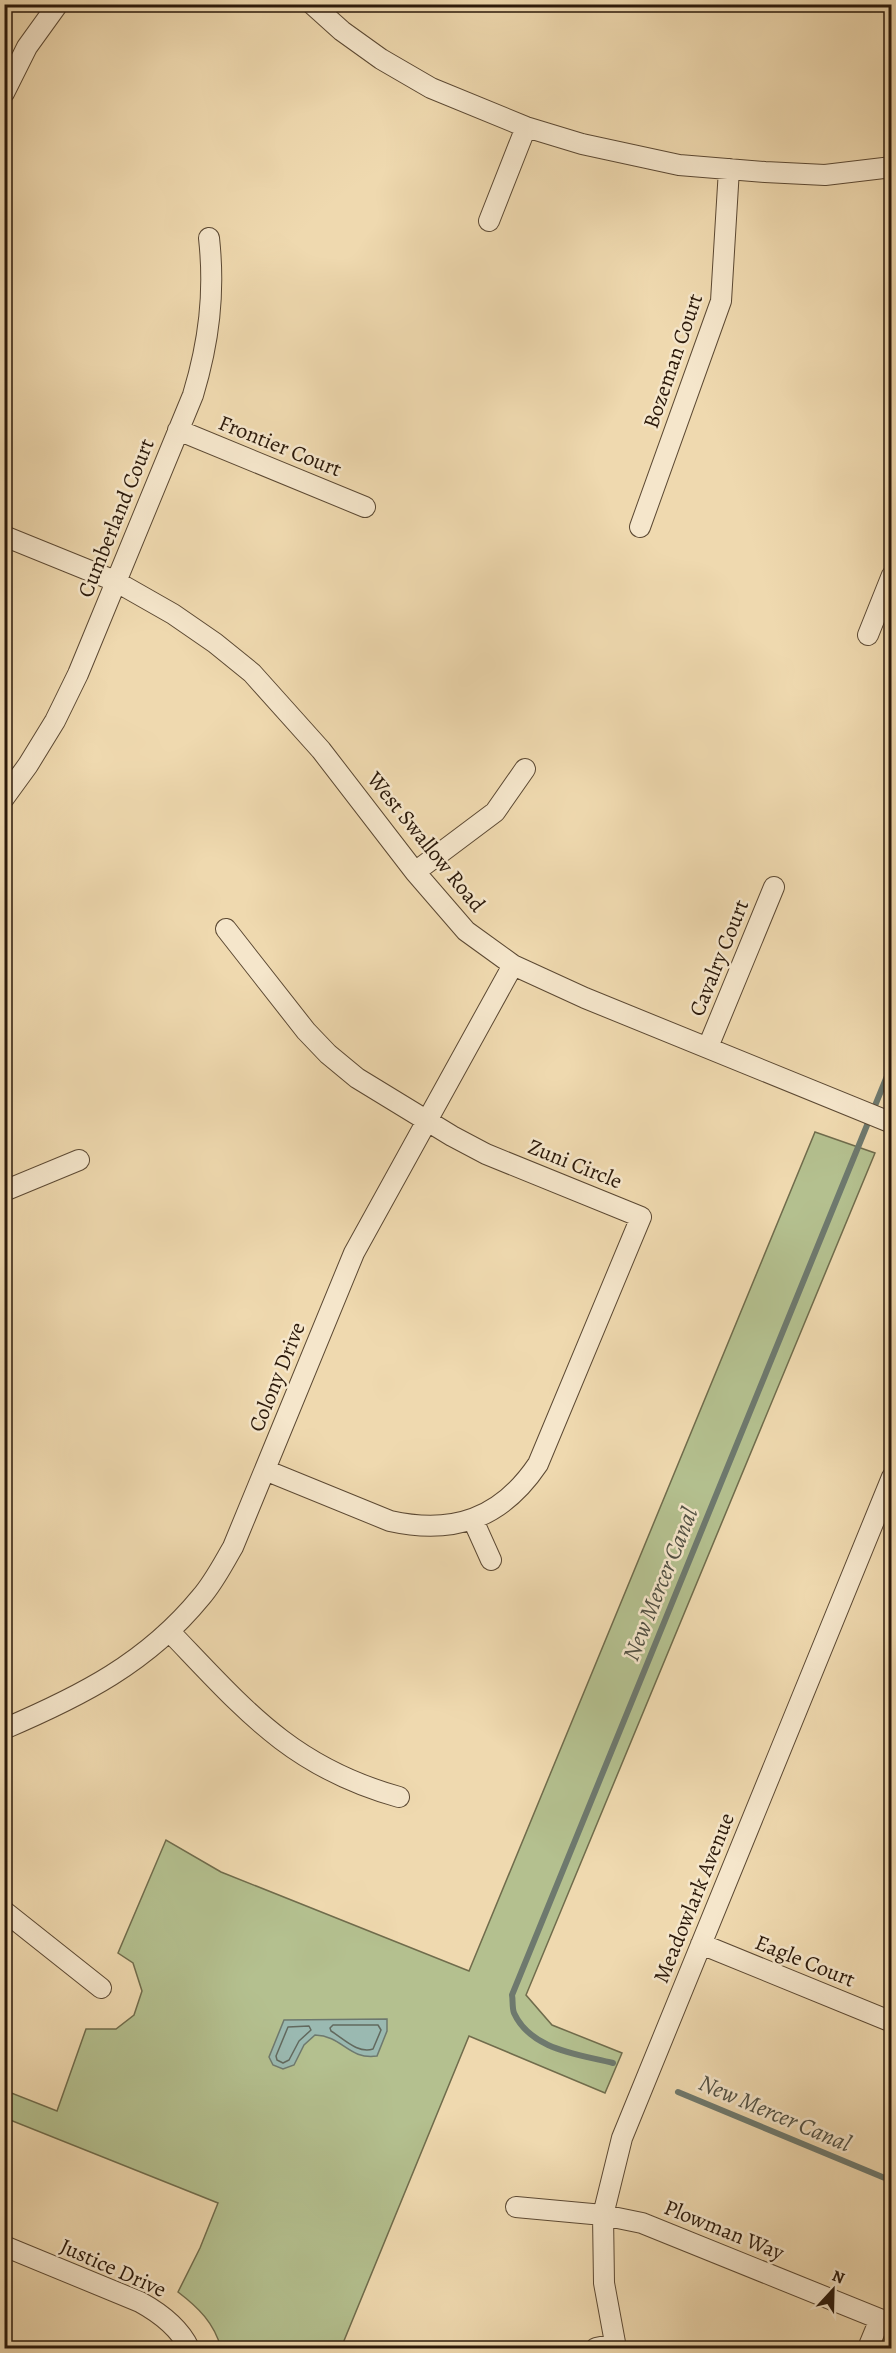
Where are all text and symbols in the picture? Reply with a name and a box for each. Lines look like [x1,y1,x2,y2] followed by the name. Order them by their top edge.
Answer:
[636,290,710,432] street label: Bozeman Court
[214,408,346,484] street label: Frontier Court
[70,434,162,602] street label: Cumberland Court
[359,765,492,919] street label: West Swallow Road
[682,895,756,1021] street label: Cavalry Court
[523,1132,627,1196] street label: Zuni Circle
[241,1318,313,1436] street label: Colony Drive
[615,1503,705,1665] water label: New Mercer Canal
[646,1808,742,1988] street label: Meadowlark Avenue
[751,1927,859,1995] street label: Eagle Court
[694,2066,856,2160] water label: New Mercer Canal
[660,2192,789,2268] street label: Plowman Way
[55,2231,171,2305] street label: Justice Drive
[803,2260,863,2320] north arrow
[829,2265,848,2290] text: N

